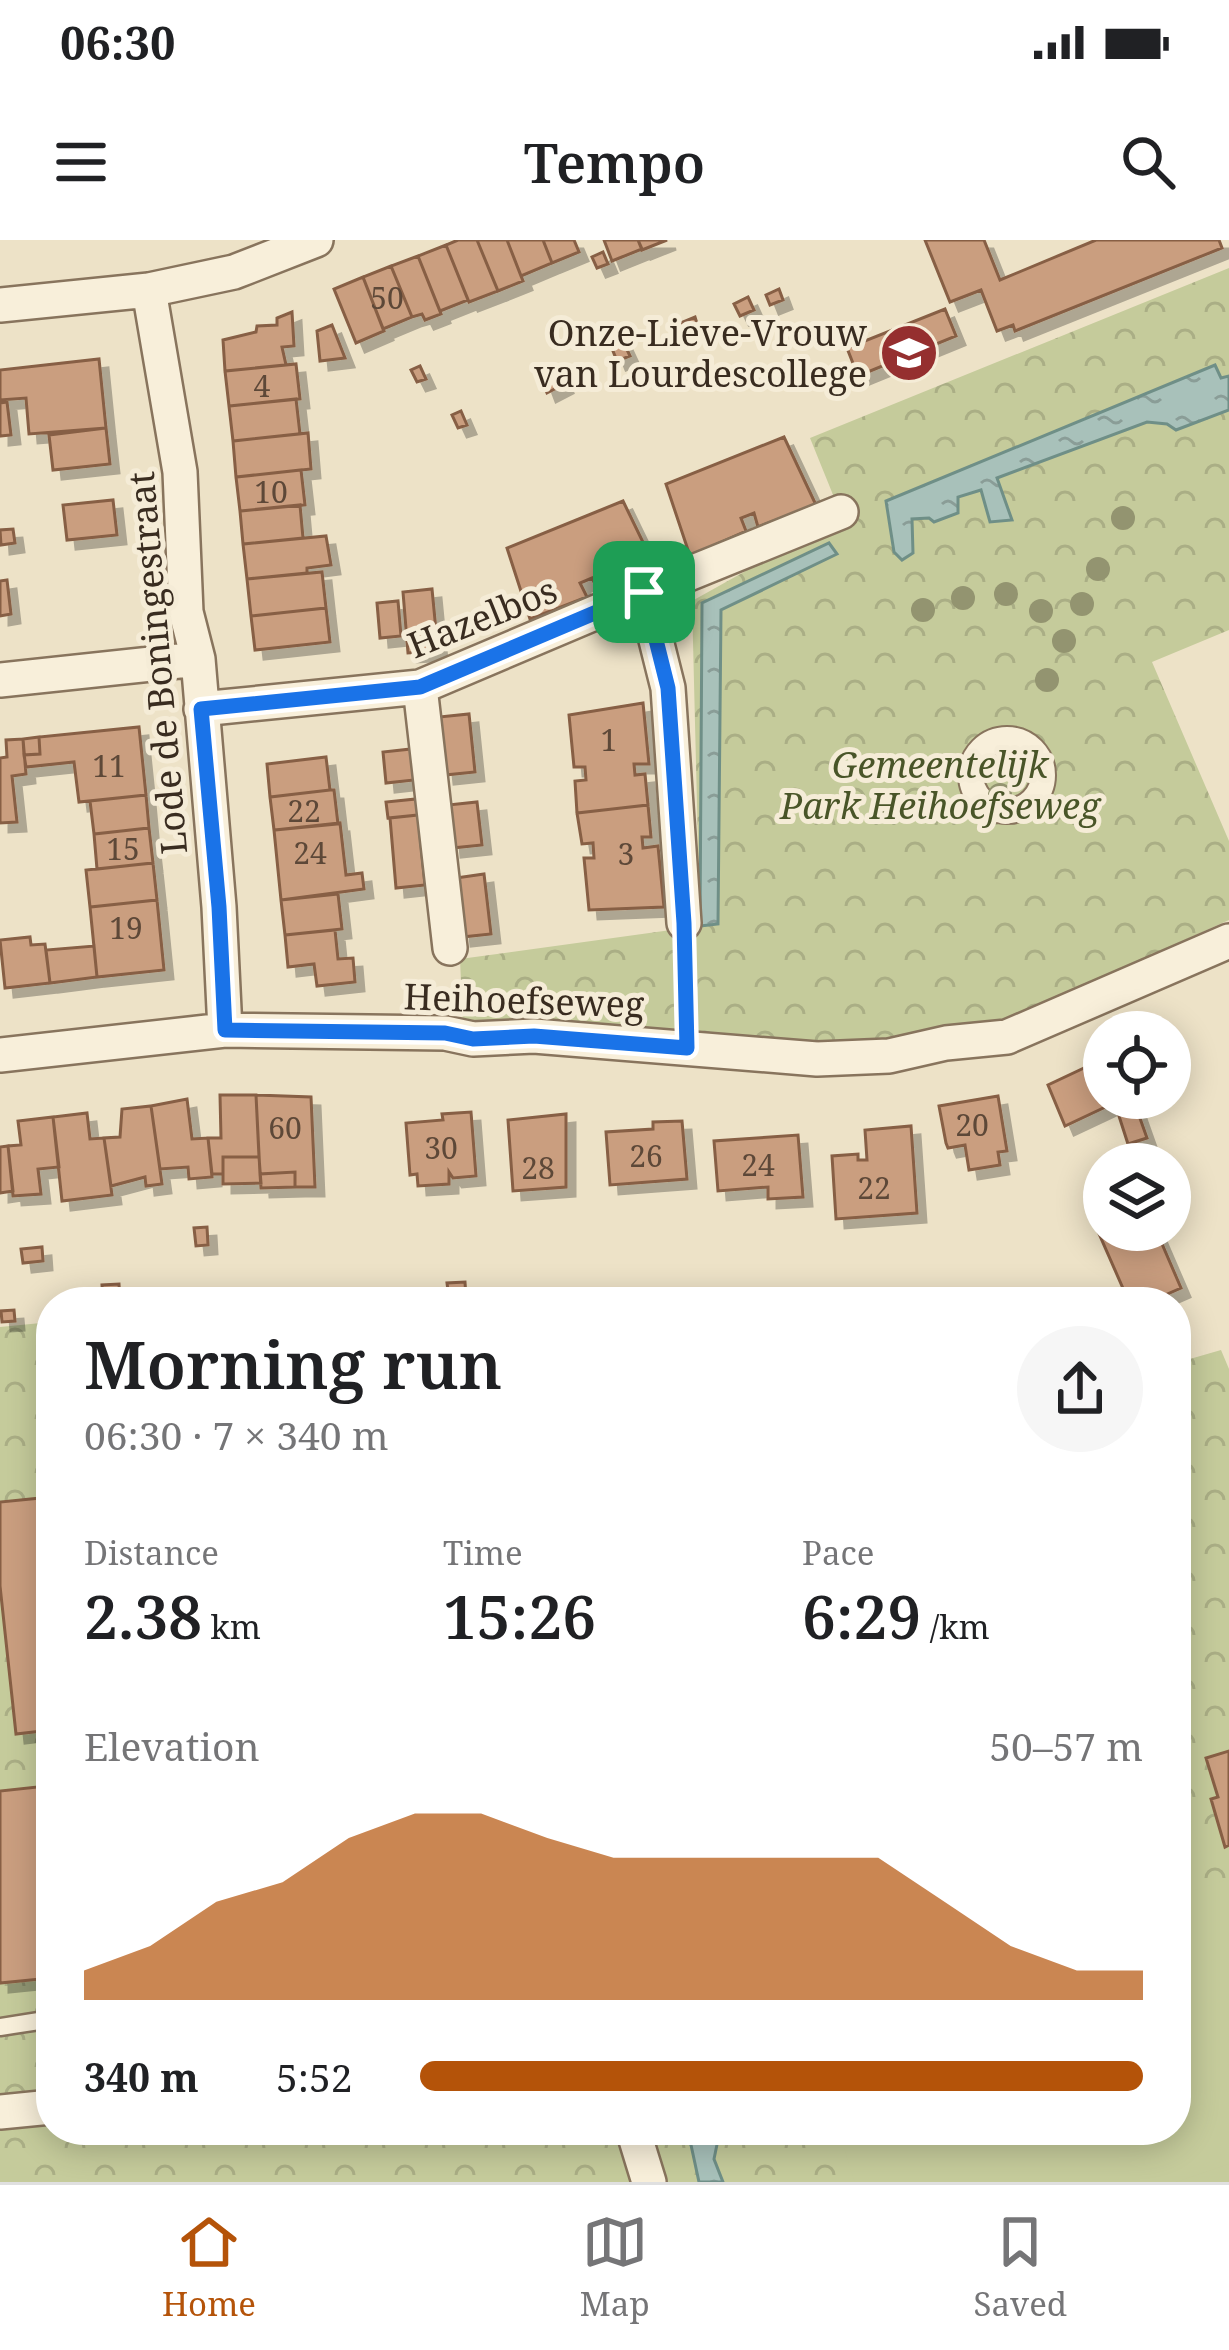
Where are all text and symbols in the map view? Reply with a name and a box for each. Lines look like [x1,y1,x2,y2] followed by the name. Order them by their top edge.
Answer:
[60,12,175,73] text: 06:30
[524,125,705,199] text: Tempo
[48,129,114,195] icon: menu
[1115,129,1181,195] icon: search
[370,277,404,318] house number: 50
[534,308,867,398] place label: Onze-Lieve-Vrouw van Lourdescollege
[878,322,940,384] school or university icon: Onze-Lieve-Vrouw van Lourdescollege
[254,365,271,406] house number: 4
[116,470,198,856] street label: Lode de Boningestraat
[254,471,288,512] house number: 10
[593,541,695,643] pin
[611,559,677,625] icon: arrive
[400,565,564,669] street label: Hazelbos
[601,719,617,760] house number: 1
[779,740,1102,830] park label: Gemeentelijk Park Heihoefseweg
[92,745,126,786] house number: 11
[287,790,321,831] house number: 22
[106,828,140,869] house number: 15
[293,832,327,873] house number: 24
[618,833,634,874] house number: 3
[109,907,143,948] house number: 19
[403,971,645,1029] street label: Heihoefseweg
[1083,1011,1191,1251] map controls
[1083,1011,1191,1119] button: locate
[955,1104,989,1145] house number: 20
[268,1107,302,1148] house number: 60
[424,1127,458,1168] house number: 30
[629,1135,663,1176] house number: 26
[1083,1143,1191,1251] button: layers
[741,1144,775,1185] house number: 24
[521,1147,555,1188] house number: 28
[857,1167,891,1208] house number: 22
[84,1318,502,1408] text: Morning run
[1017,1326,1143,1452] button: share
[84,1408,389,1461] text: 06:30 · 7 × 340 m
[84,1530,219,1575] text: Distance
[443,1530,523,1575] text: Time
[802,1530,874,1575] text: Pace
[84,1575,202,1657] text: 2.38
[443,1575,596,1657] text: 15:26
[802,1575,921,1657] text: 6:29
[202,1604,261,1649] text: km
[921,1604,990,1649] text: /km
[84,1719,260,1772] text: Elevation
[989,1719,1143,1772] text: 50–57 m
[84,2050,199,2103] text: 340 m
[276,2050,353,2103] text: 5:52
[162,2209,256,2326] tab: Home
[580,2209,650,2326] tab: Map
[974,2209,1067,2326] tab: Saved

